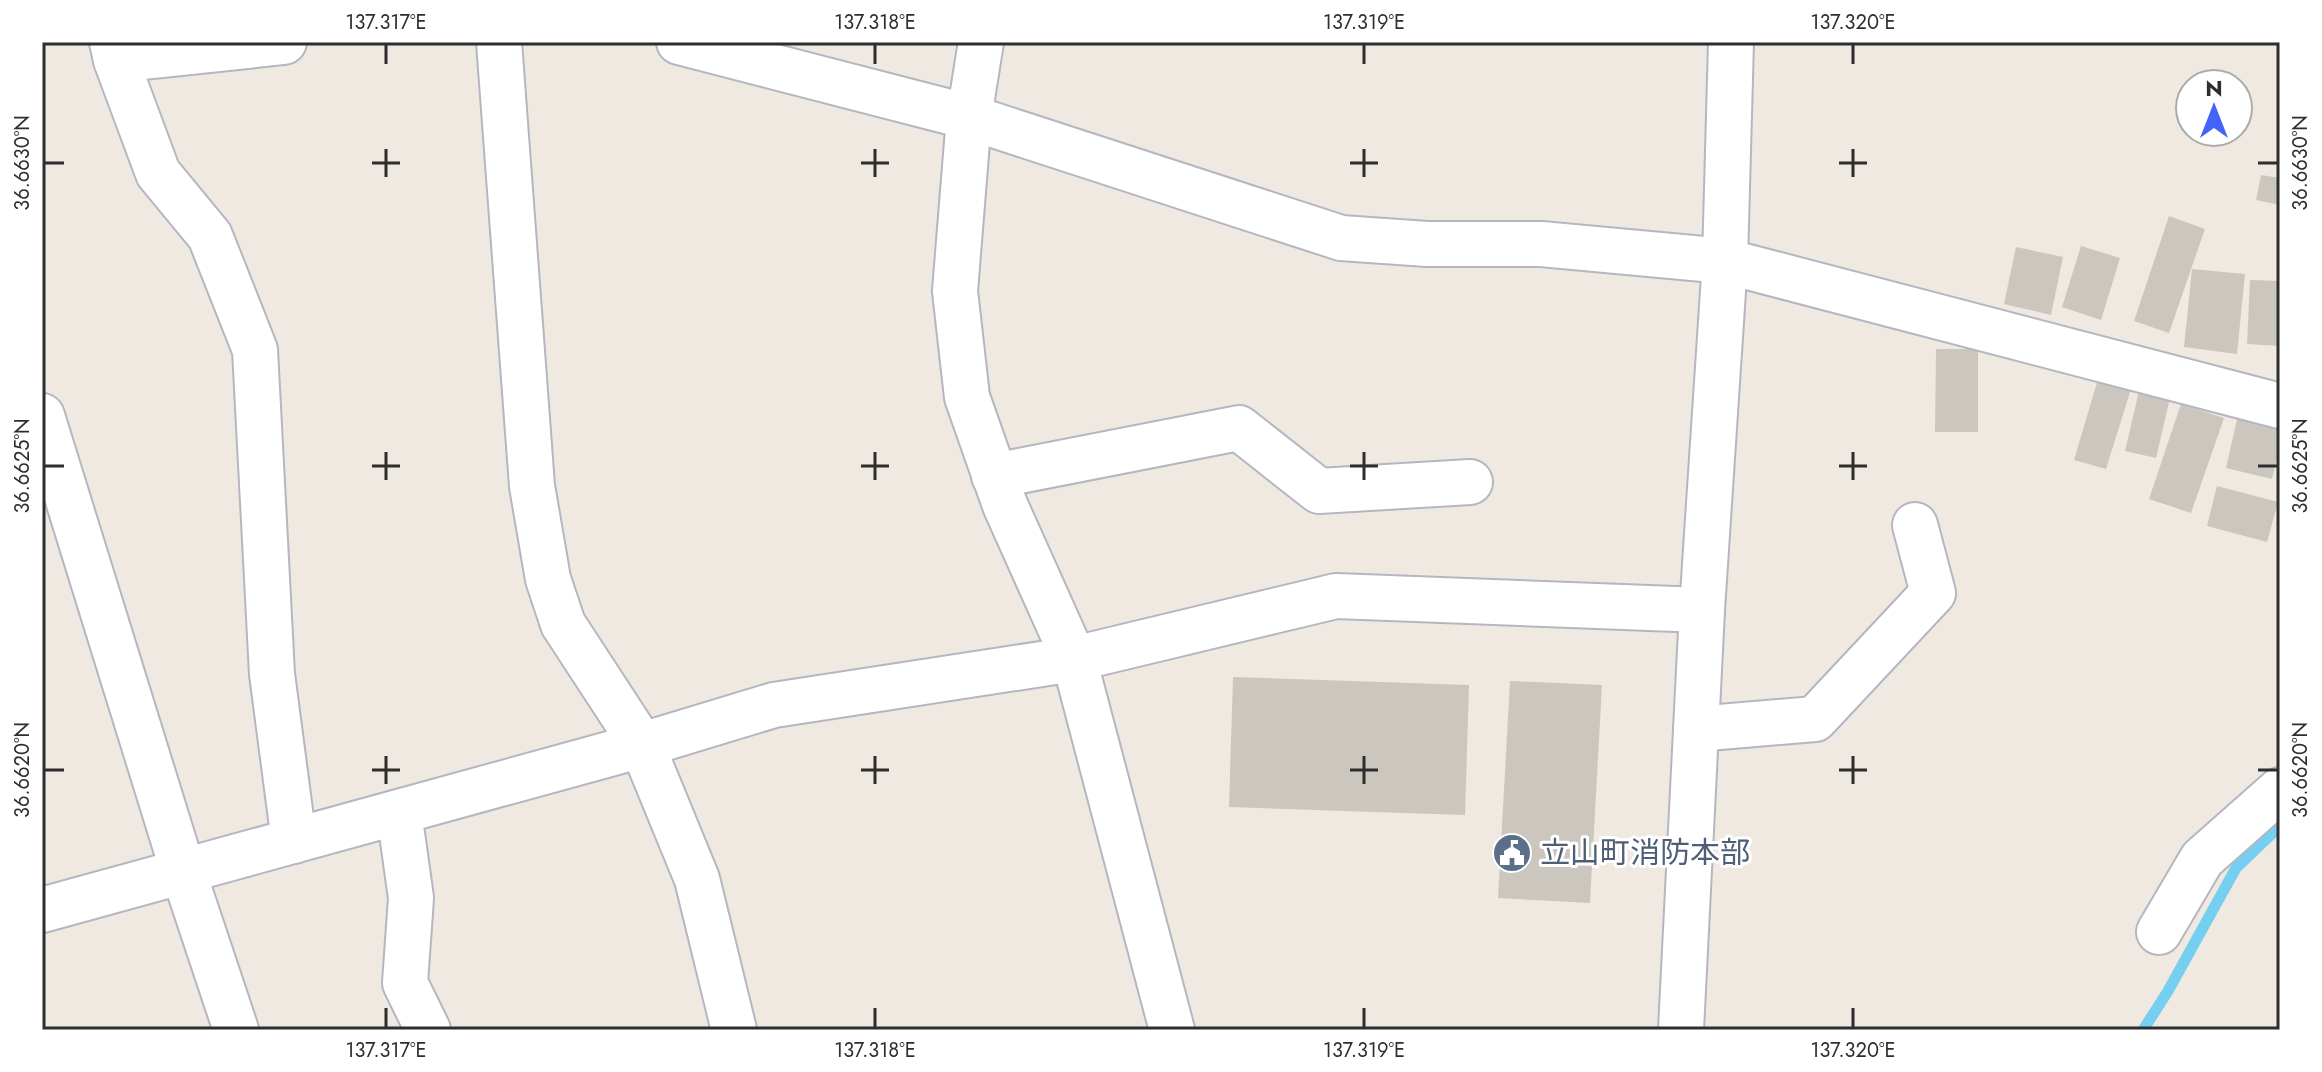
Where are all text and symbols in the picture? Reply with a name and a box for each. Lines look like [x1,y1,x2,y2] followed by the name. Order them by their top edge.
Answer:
[345,8,427,37] text: 137.317°E
[834,8,916,37] text: 137.318°E
[1323,8,1405,37] text: 137.319°E
[1811,8,1895,37] text: 137.320°E
[2174,68,2254,148] north arrow
[2205,72,2223,104] text: N
[8,115,37,211] text: 36.6630°N
[2286,115,2315,211] text: 36.6630°N
[8,418,37,514] text: 36.6625°N
[2286,418,2315,514] text: 36.6625°N
[8,722,37,818] text: 36.6620°N
[2286,722,2315,818] text: 36.6620°N
[1540,831,1750,874] place label: 立山町消防本部
[1491,832,1533,874] public building icon: 立山町消防本部
[345,1036,427,1065] text: 137.317°E
[834,1036,916,1065] text: 137.318°E
[1323,1036,1405,1065] text: 137.319°E
[1811,1036,1895,1065] text: 137.320°E

